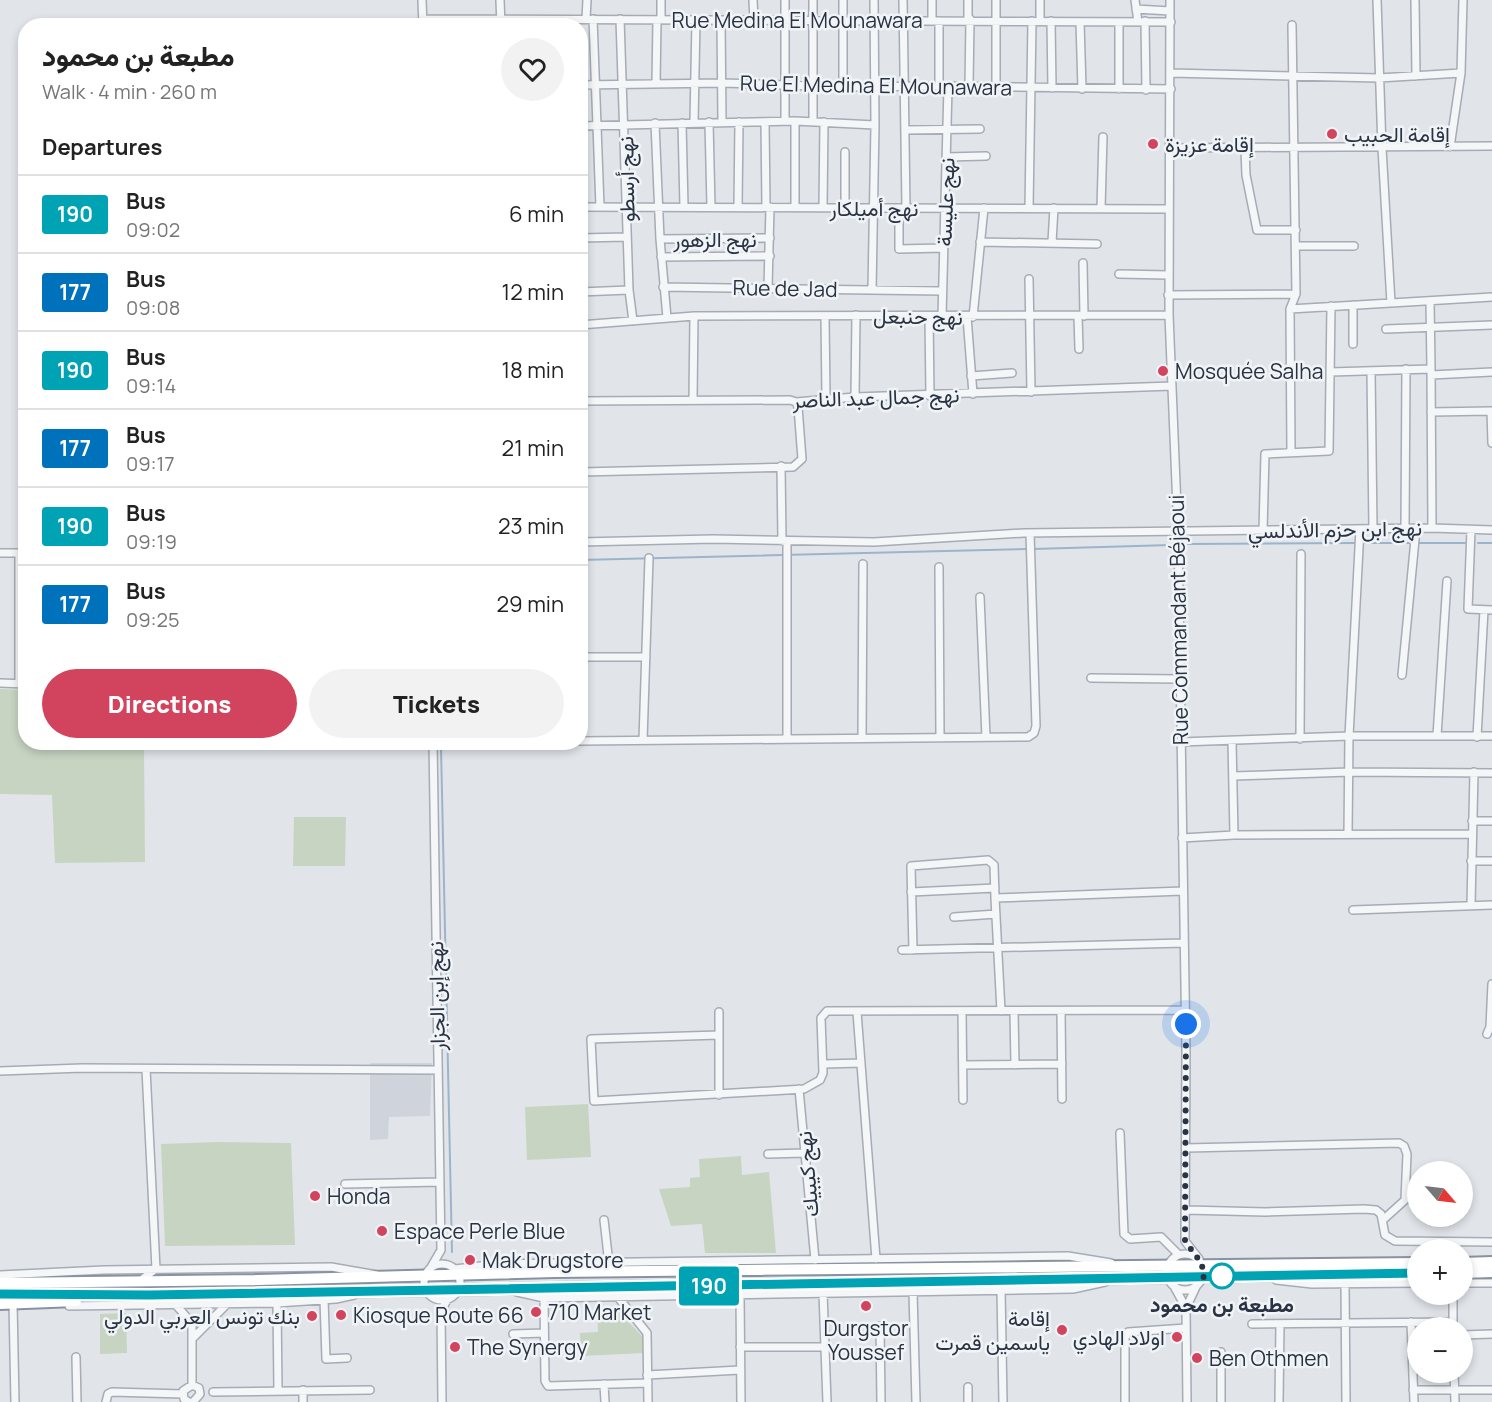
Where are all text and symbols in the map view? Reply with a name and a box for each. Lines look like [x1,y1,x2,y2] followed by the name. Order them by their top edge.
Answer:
[671,6,923,34] street label: Rue Medina El Mounawara
[42,36,234,74] text: مطبعة بن محمود
[501,38,564,101] button: heart
[740,69,1012,101] street label: Rue El Medina El Mounawara
[42,78,217,105] text: Walk · 4 min · 260 m
[1344,120,1450,149] place label: إقامة الحبيب
[1325,127,1339,141] marker: إقامة الحبيب
[1165,130,1254,159] place label: إقامة عزيزة
[42,132,162,162] text: Departures
[611,136,642,222] street label: نهج أرسطو
[1146,137,1160,151] marker: إقامة عزيزة
[929,157,962,247] street label: نهج عليسة
[126,186,166,216] text: Bus
[829,194,918,223] street label: نهج أميلكار
[509,199,564,229] text: 6 min
[57,200,93,228] text: 190
[126,216,180,243] text: 09:02
[672,225,757,254] street label: نهج الزهور
[126,264,166,294] text: Bus
[732,273,838,303] street label: Rue de Jad
[502,277,564,307] text: 12 min
[59,278,91,306] text: 177
[126,294,180,321] text: 09:08
[873,301,963,332] street label: نهج حنبعل
[126,342,166,372] text: Bus
[501,355,564,385] text: 18 min
[57,356,93,384] text: 190
[1175,357,1323,385] place label: Mosquée Salha
[1156,364,1170,378] marker: Mosquée Salha
[126,372,176,399] text: 09:14
[791,380,960,415] street label: نهج جمال عبد الناصر
[126,420,166,450] text: Bus
[502,433,564,463] text: 21 min
[59,434,91,462] text: 177
[126,450,174,477] text: 09:17
[1162,495,1194,745] street label: Rue Commandant Béjaoui
[126,498,166,528] text: Bus
[498,511,564,541] text: 23 min
[57,512,93,540] text: 190
[1248,513,1422,549] street label: نهج ابن حزم الأندلسي
[126,528,177,555] text: 09:19
[126,576,166,606] text: Bus
[497,589,564,619] text: 29 min
[59,590,91,618] text: 177
[126,606,180,633] text: 09:25
[42,669,297,738] button: Directions
[309,669,564,738] button: Tickets
[421,941,452,1052] street label: نهج إبن الجزار
[1171,1009,1201,1039] your location
[789,1130,826,1218] street label: نهج كيبيك
[1407,1161,1473,1227] north arrow
[1407,1161,1473,1383] map controls
[327,1182,390,1210] place label: Honda
[308,1189,322,1203] marker: Honda
[394,1217,565,1245] place label: Espace Perle Blue
[375,1224,389,1238] marker: Espace Perle Blue
[1407,1239,1473,1305] button: +
[482,1246,624,1274] place label: Mak Drugstore
[463,1253,477,1267] marker: Mak Drugstore
[1209,1263,1235,1289] marker: مطبعة بن محمود
[674,1266,744,1306] line badge: 190
[691,1272,727,1300] text: 190
[1150,1290,1294,1318] place label: مطبعة بن محمود
[548,1298,652,1326] place label: 710 Market
[859,1299,873,1313] marker: Durgstor Youssef
[353,1301,524,1329] place label: Kiosque Route 66
[104,1302,300,1334] place label: بنك تونس العربي الدولي
[935,1304,1050,1356] place label: إقامة ياسمين قمرت
[529,1305,543,1319] marker: 710 Market
[334,1308,348,1322] marker: Kiosque Route 66
[305,1309,319,1323] marker: بنك تونس العربي الدولي
[823,1314,909,1366] place label: Durgstor Youssef
[1407,1317,1473,1383] button: −
[1055,1323,1069,1337] marker: إقامة ياسمين قمرت
[1073,1323,1165,1355] place label: اولاد الهادي
[1170,1330,1184,1344] marker: اولاد الهادي
[467,1333,588,1361] place label: The Synergy
[448,1340,462,1354] marker: The Synergy
[1209,1344,1329,1372] place label: Ben Othmen
[1190,1351,1204,1365] marker: Ben Othmen

